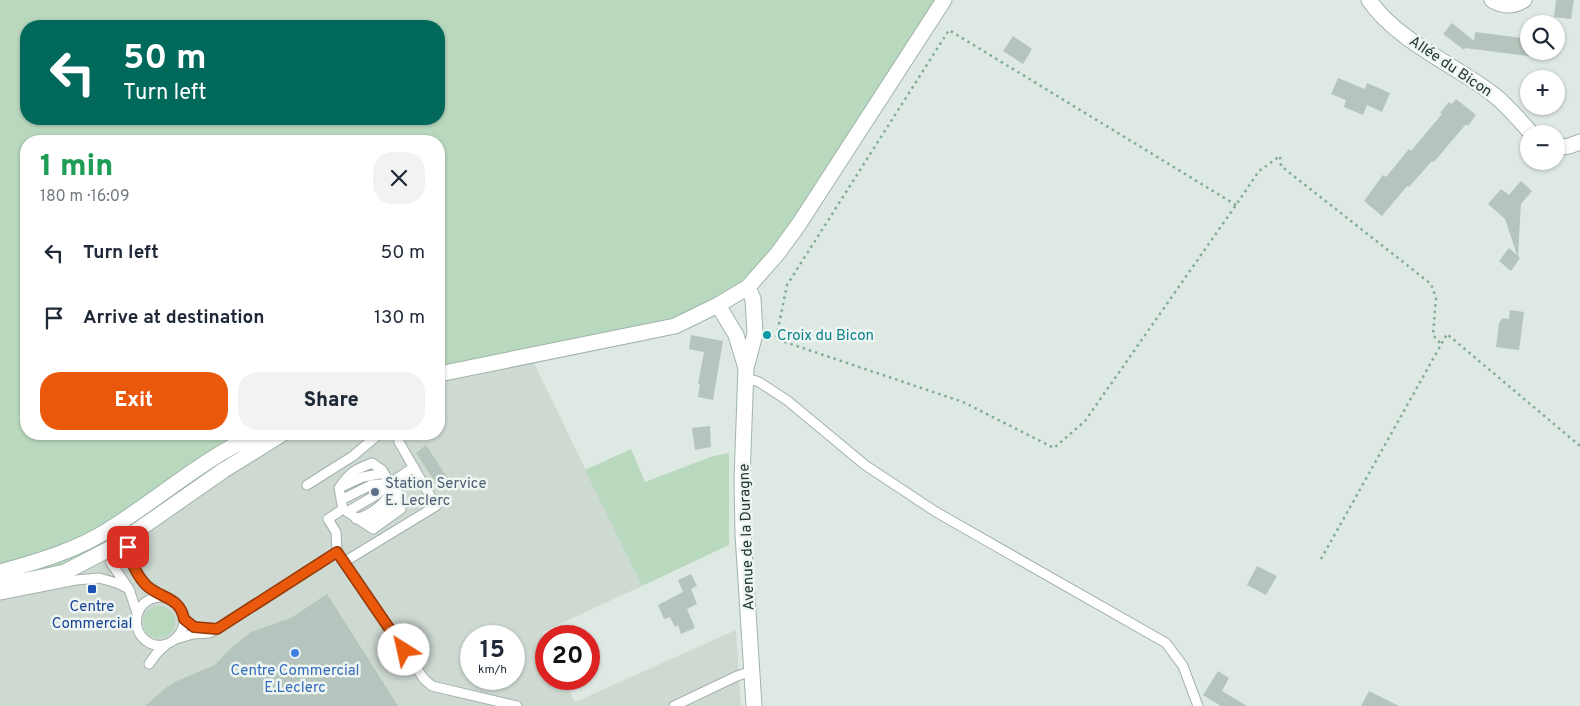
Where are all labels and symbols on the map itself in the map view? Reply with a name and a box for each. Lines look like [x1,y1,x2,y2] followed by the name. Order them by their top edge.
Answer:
[1405,32,1495,102] street label: Allée du Bicon
[777,327,874,346] place label: Croix du Bicon
[761,329,773,341] marker: Croix du Bicon
[735,463,760,611] street label: Avenue de la Duragne
[385,475,487,511] place label: Station Service E. Leclerc
[369,486,381,498] marker: Station Service E. Leclerc
[107,526,149,568] pin
[86,583,98,595] marker: Centre Commercial
[52,598,132,634] place label: Centre Commercial
[377,623,429,675] position arrow
[535,625,600,690] speed limit sign: 20
[289,647,301,659] marker: Centre Commercial E.Leclerc
[230,662,360,698] place label: Centre Commercial E.Leclerc

